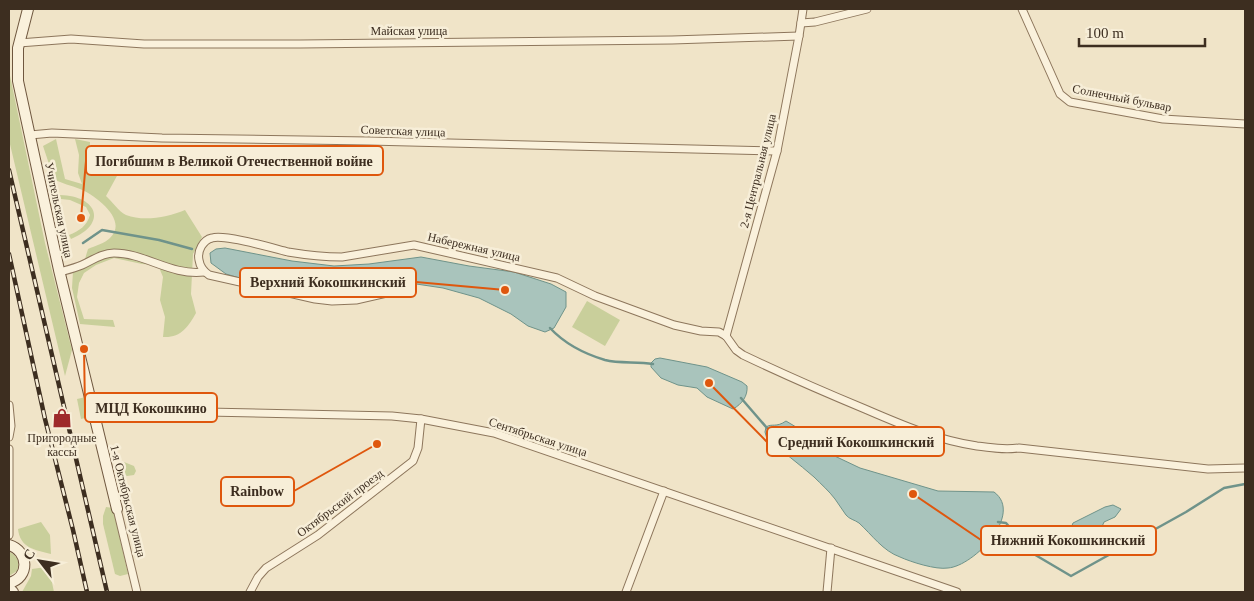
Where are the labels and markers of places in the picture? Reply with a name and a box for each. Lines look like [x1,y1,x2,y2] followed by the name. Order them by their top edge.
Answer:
[86,146,383,175] callout: Погибшим в Великой Отечественной войне
[240,268,416,297] callout: Верхний Кокошкинский
[85,393,217,422] callout: МЦД Кокошкино
[51,407,73,429] shop icon: Пригородные кассы
[767,427,944,456] callout: Средний Кокошкинский
[27,431,97,459] place label: Пригородные кассы
[221,477,294,506] callout: Rainbow
[981,526,1156,555] callout: Нижний Кокошкинский

